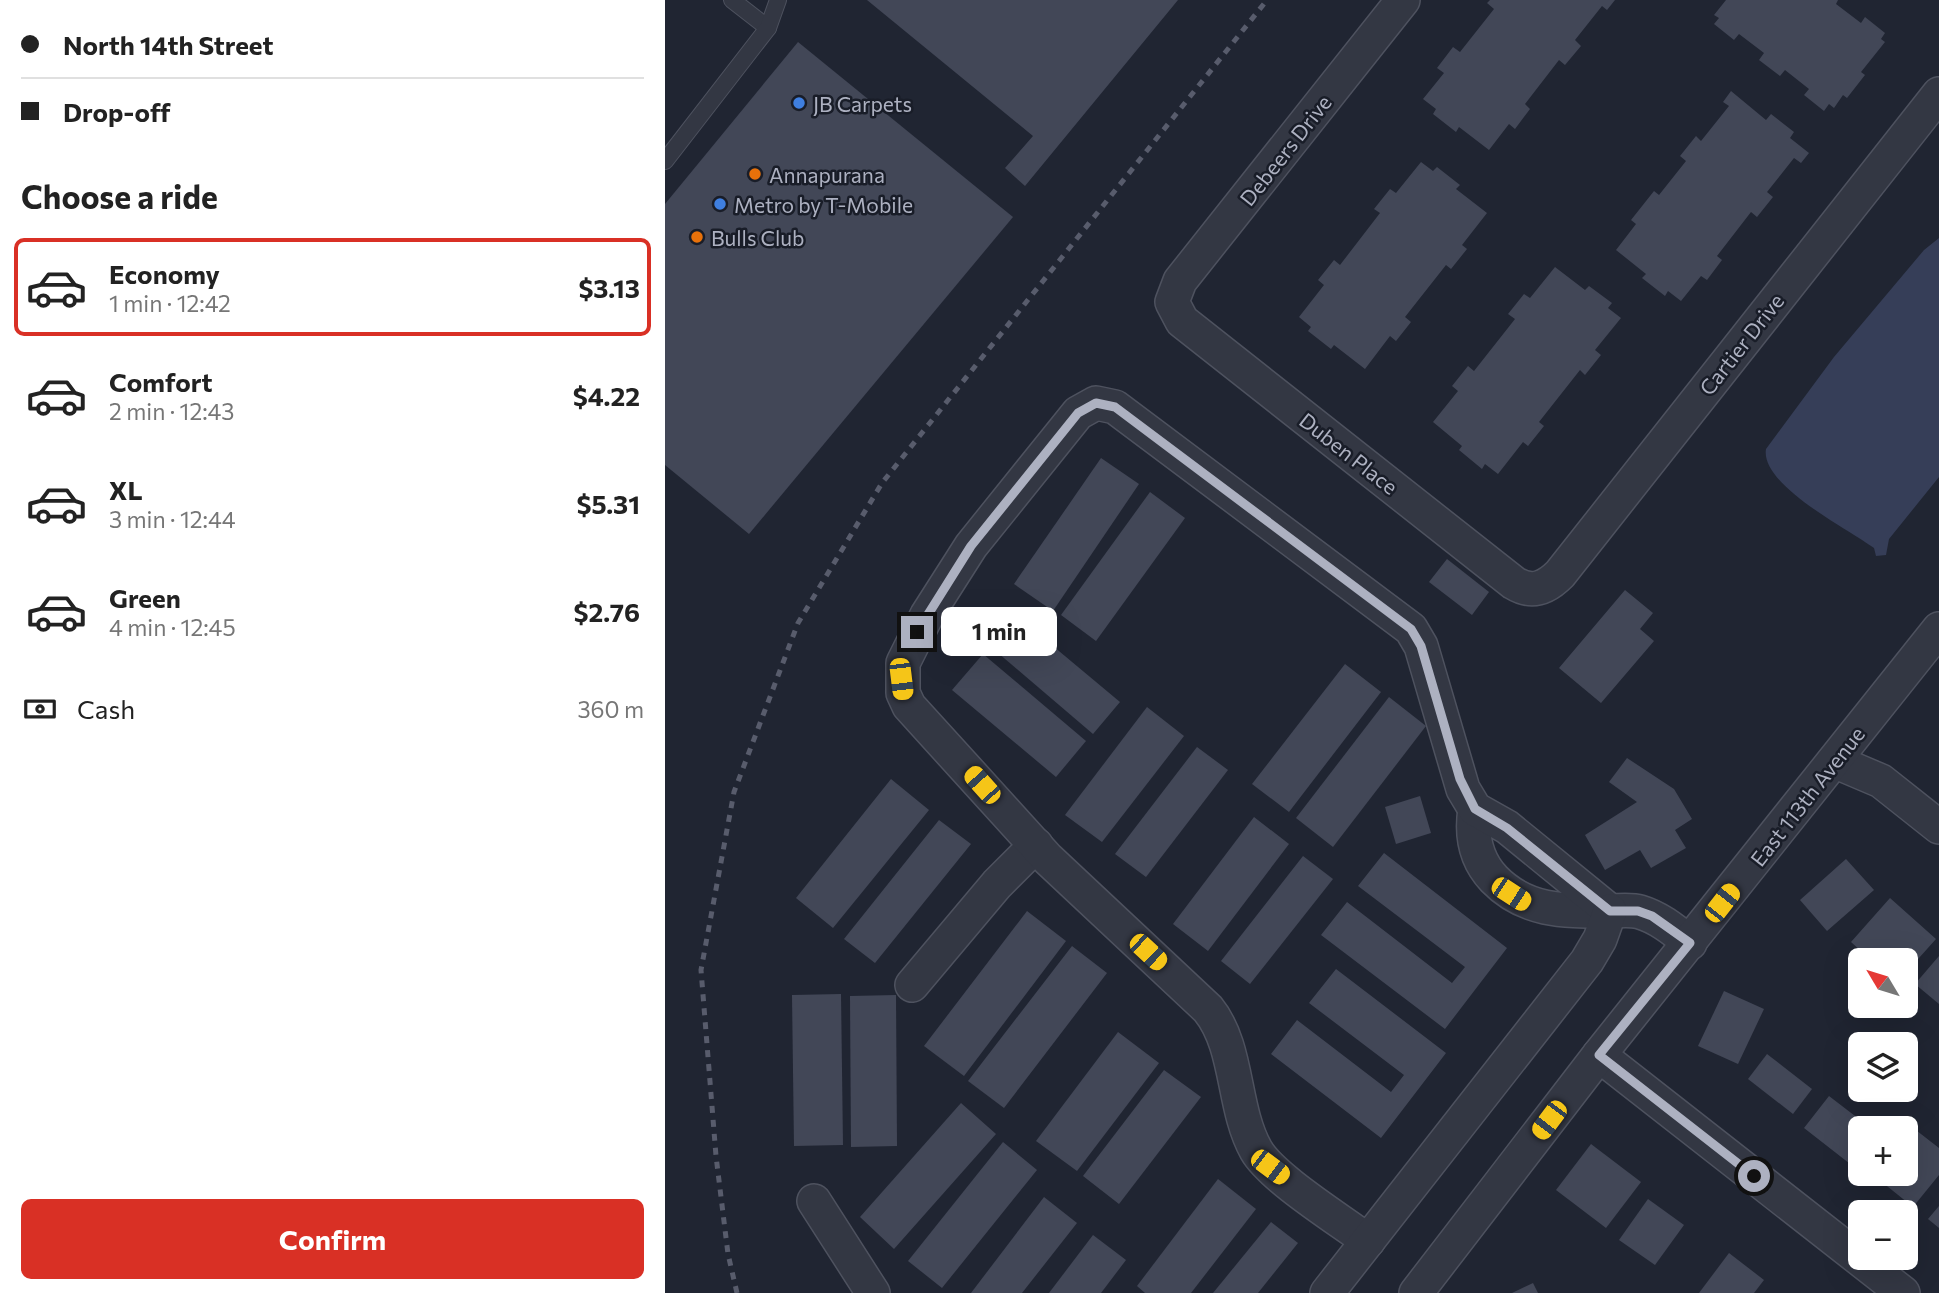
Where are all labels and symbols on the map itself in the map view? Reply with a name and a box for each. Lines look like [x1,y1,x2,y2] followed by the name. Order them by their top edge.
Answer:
[1234,90,1336,210] street label: Debeers Drive
[813,91,912,116] place label: JB Carpets
[791,95,807,111] marker: JB Carpets
[769,162,885,187] place label: Annapurana
[747,166,763,182] marker: Annapurana
[734,192,913,217] place label: Metro by T-Mobile
[712,196,728,212] marker: Metro by T-Mobile
[711,225,804,250] place label: Bulls Club
[689,229,705,245] marker: Bulls Club
[1694,288,1788,400] street label: Cartier Drive
[1295,407,1403,499] street label: Duben Place
[941,608,1057,656] callout: 1 min
[901,616,933,648] route end
[889,657,914,701] car
[1745,721,1869,871] street label: East 113th Avenue
[961,762,1004,808] car
[1488,874,1535,914] car
[1701,880,1744,926] car
[1126,930,1171,974] car
[1848,948,1918,1018] north arrow
[1528,1097,1571,1143] car
[1247,1146,1294,1188] car
[1738,1160,1770,1192] route start

